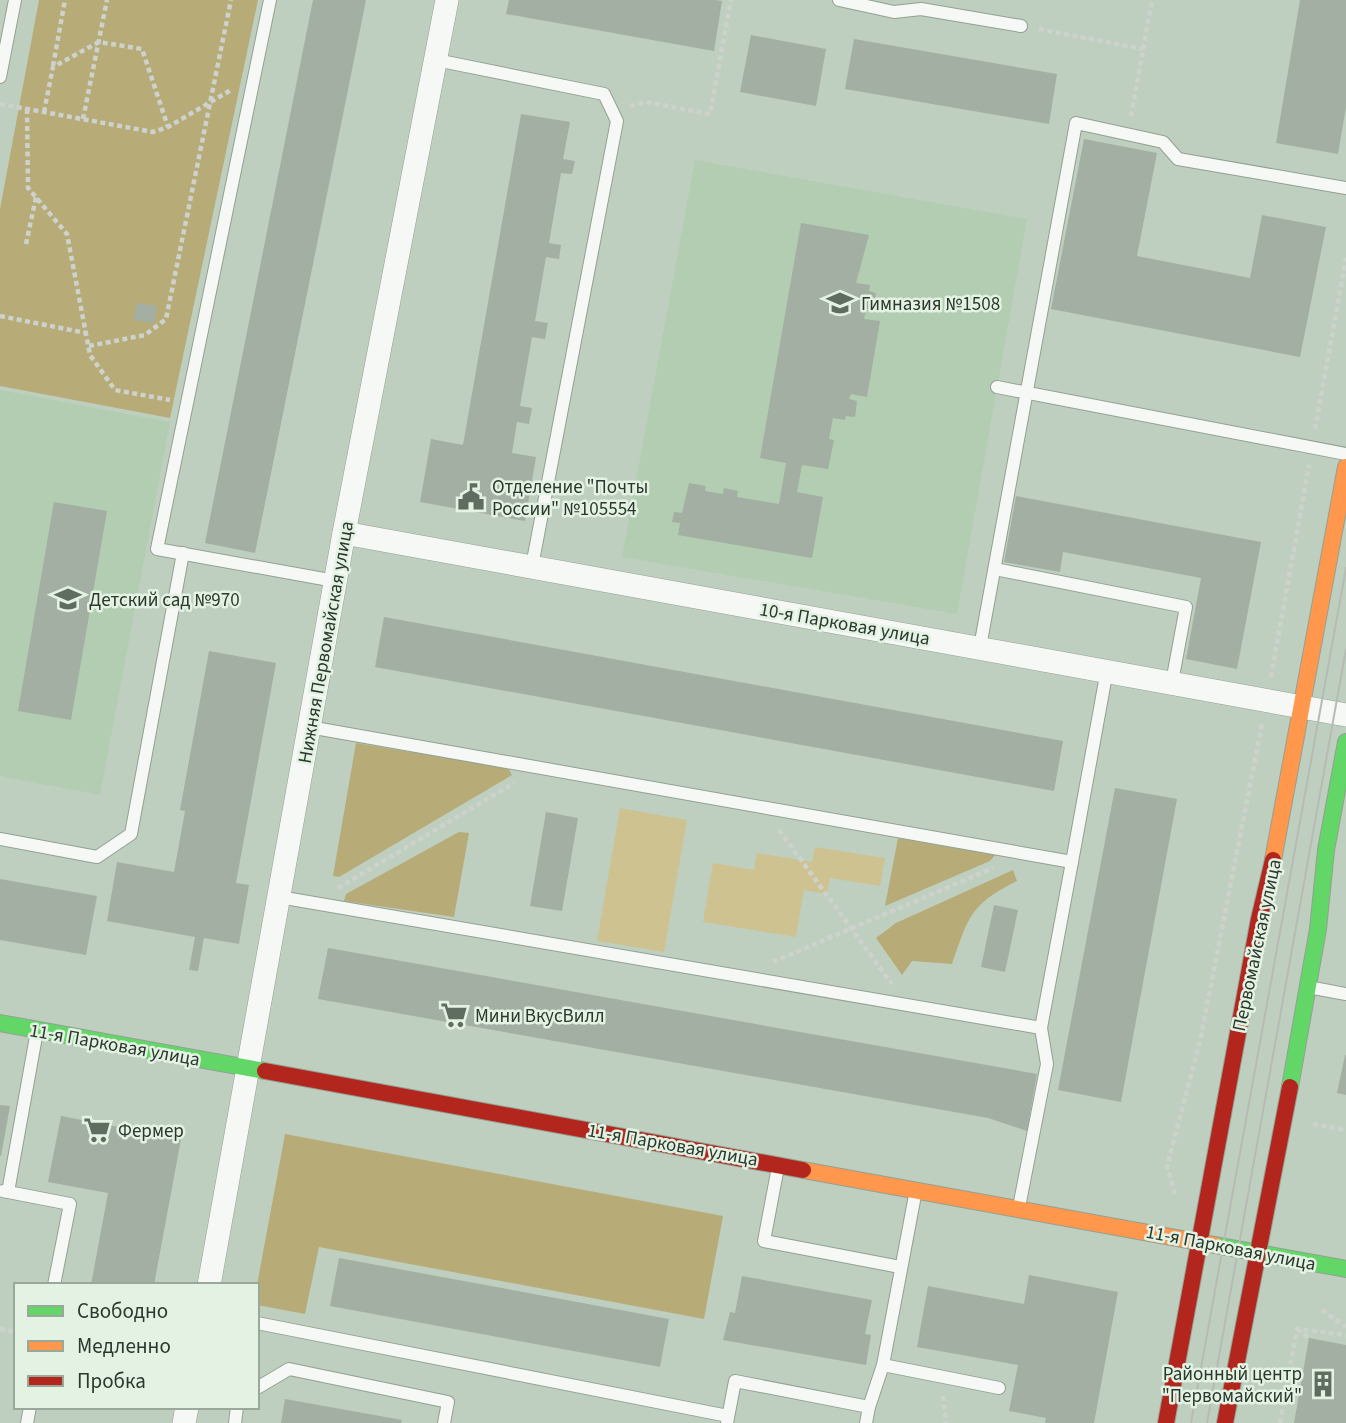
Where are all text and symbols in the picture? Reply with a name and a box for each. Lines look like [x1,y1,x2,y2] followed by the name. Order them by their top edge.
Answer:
[825,288,855,318] school or university icon: Гимназия №1508
[861,291,1000,318] place label: Гимназия №1508
[492,474,648,523] place label: Отделение "Почты России" №105554
[456,482,486,512] public building icon: Отделение "Почты России" №105554
[292,519,361,766] street label: Нижняя Первомайская улица
[53,584,83,614] school or university icon: Детский сад №970
[89,587,240,614] place label: Детский сад №970
[757,596,932,653] street label: 10-я Парковая улица
[1226,857,1289,1034] street label: Первомайская улица
[439,1000,469,1030] supermarket icon: Мини ВкусВилл
[475,1003,605,1030] place label: Мини ВкусВилл
[27,1017,202,1074] street label: 11-я Парковая улица
[82,1115,112,1145] supermarket icon: Фермер
[585,1117,760,1174] street label: 11-я Парковая улица
[118,1118,184,1145] place label: Фермер
[1143,1219,1318,1278] street label: 11-я Парковая улица
[14,1283,259,1409] legend
[77,1296,168,1326] text: Свободно
[77,1331,171,1361] text: Медленно
[1162,1361,1302,1410] place label: Районный центр "Первомайский"
[77,1366,146,1396] text: Пробка
[1308,1369,1338,1399] building icon: Районный центр "Первомайский"

